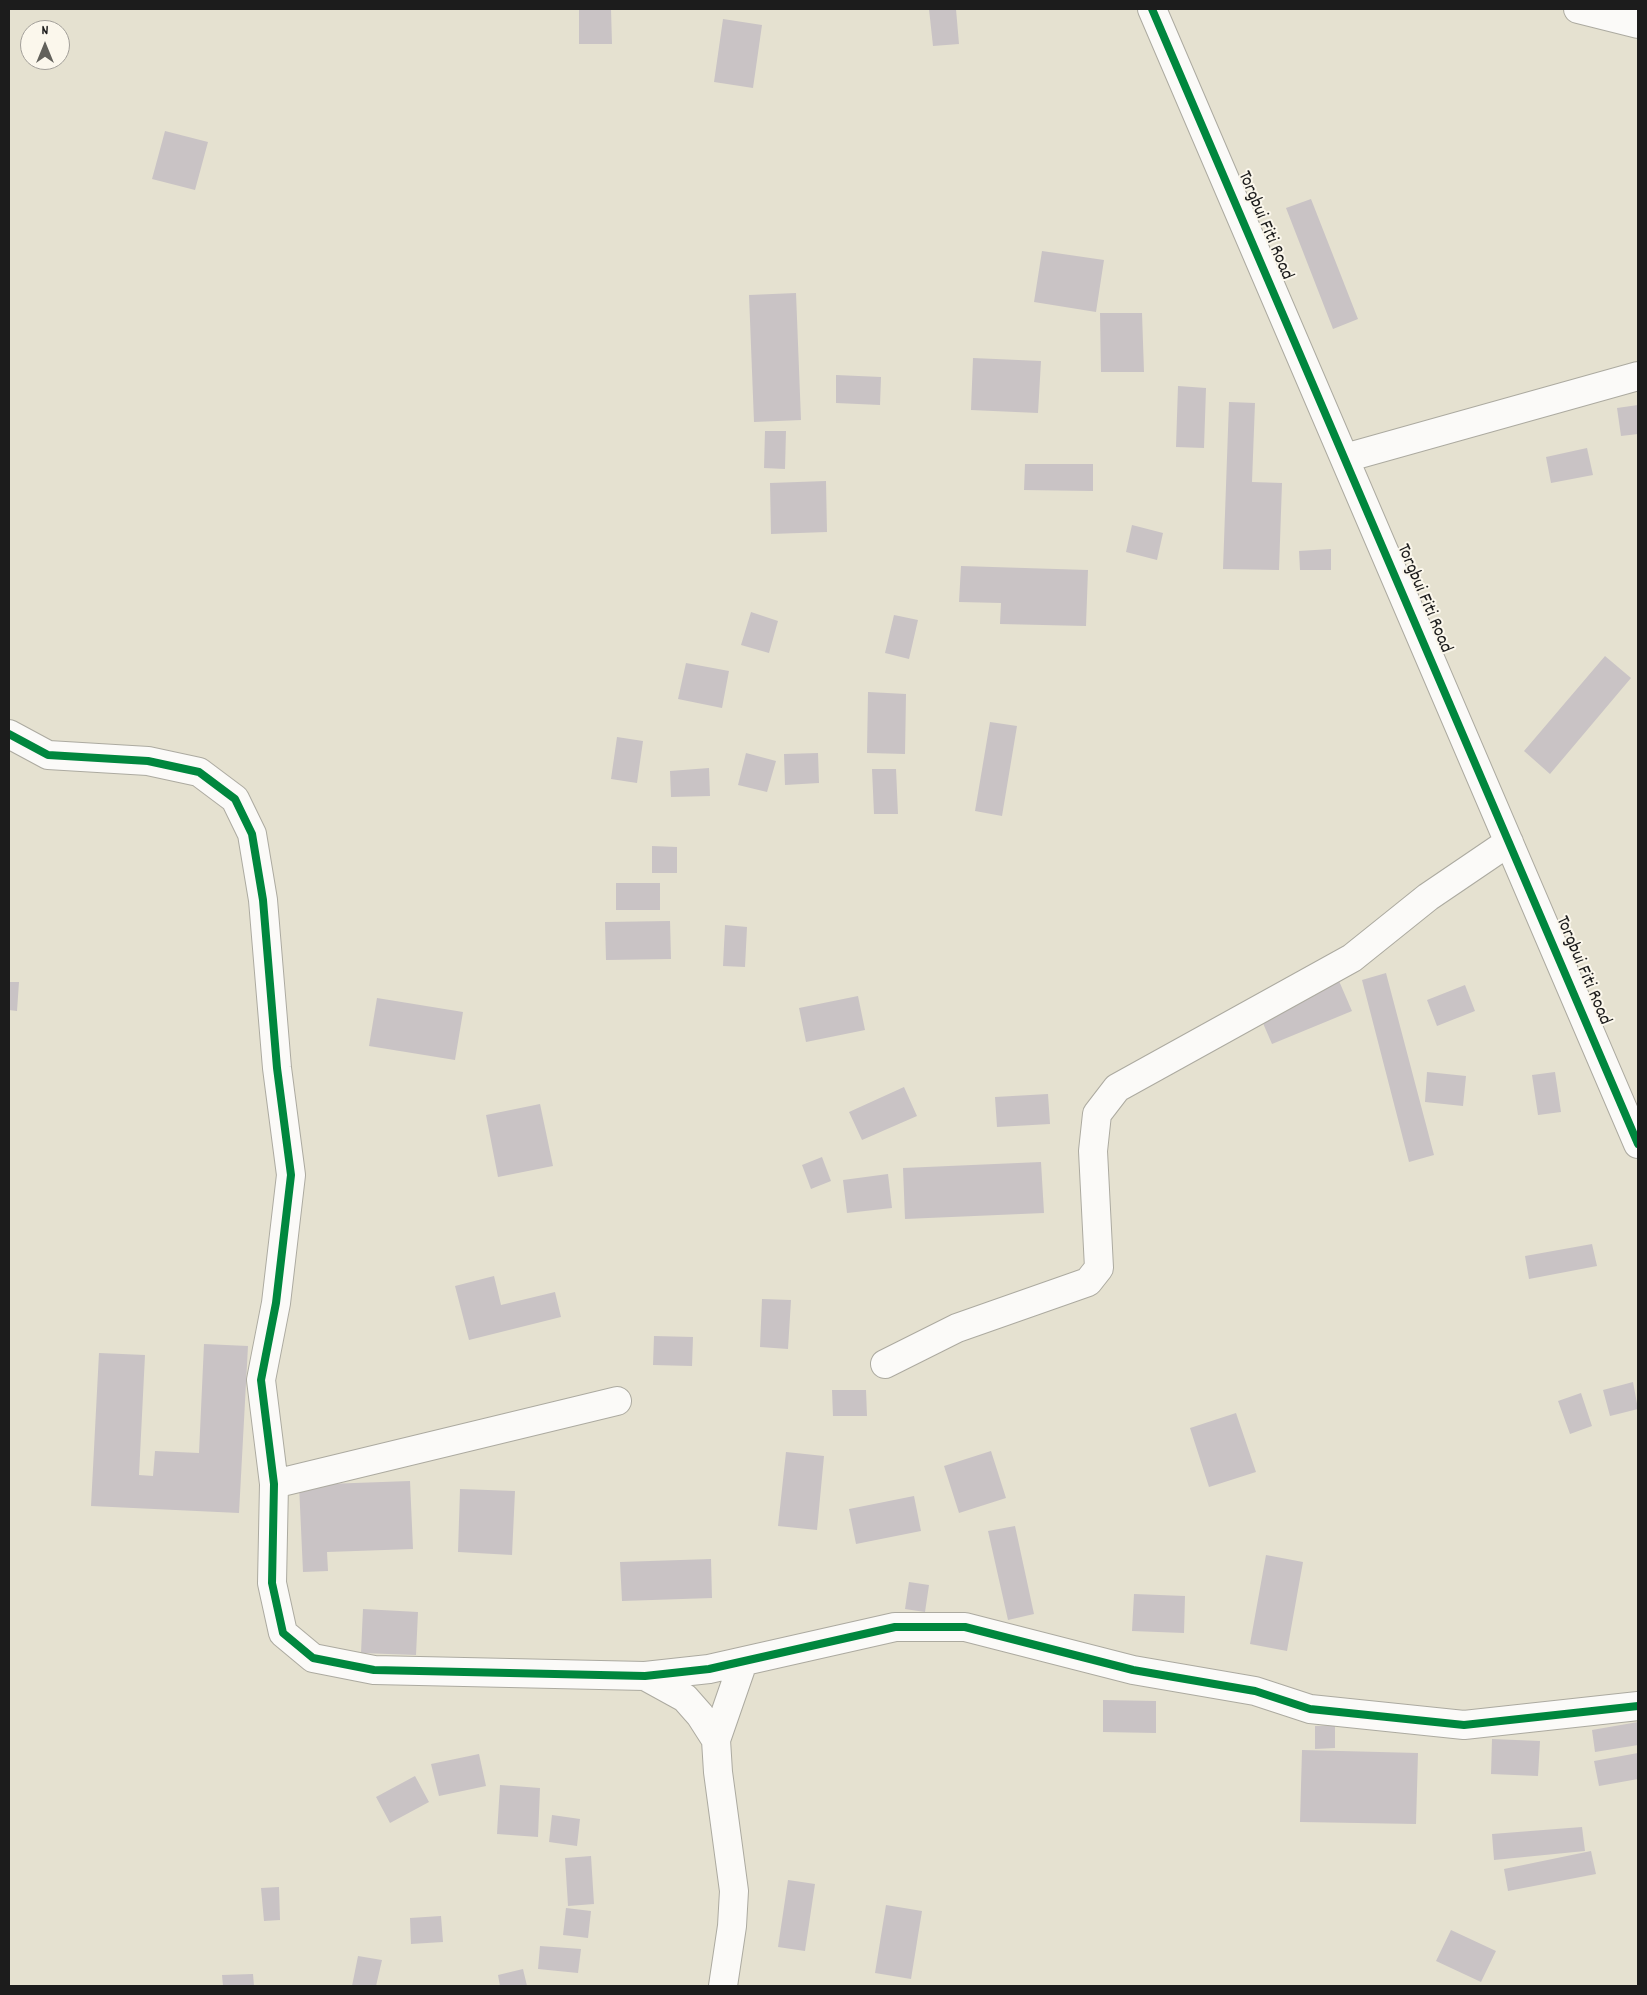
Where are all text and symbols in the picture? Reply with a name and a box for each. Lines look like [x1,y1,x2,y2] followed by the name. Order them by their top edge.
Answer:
[20,20,70,70] north arrow
[42,21,48,41] text: N
[1231,168,1297,284] street label: Torgbui Fiti Road
[1390,541,1456,657] street label: Torgbui Fiti Road
[1549,913,1615,1029] street label: Torgbui Fiti Road

